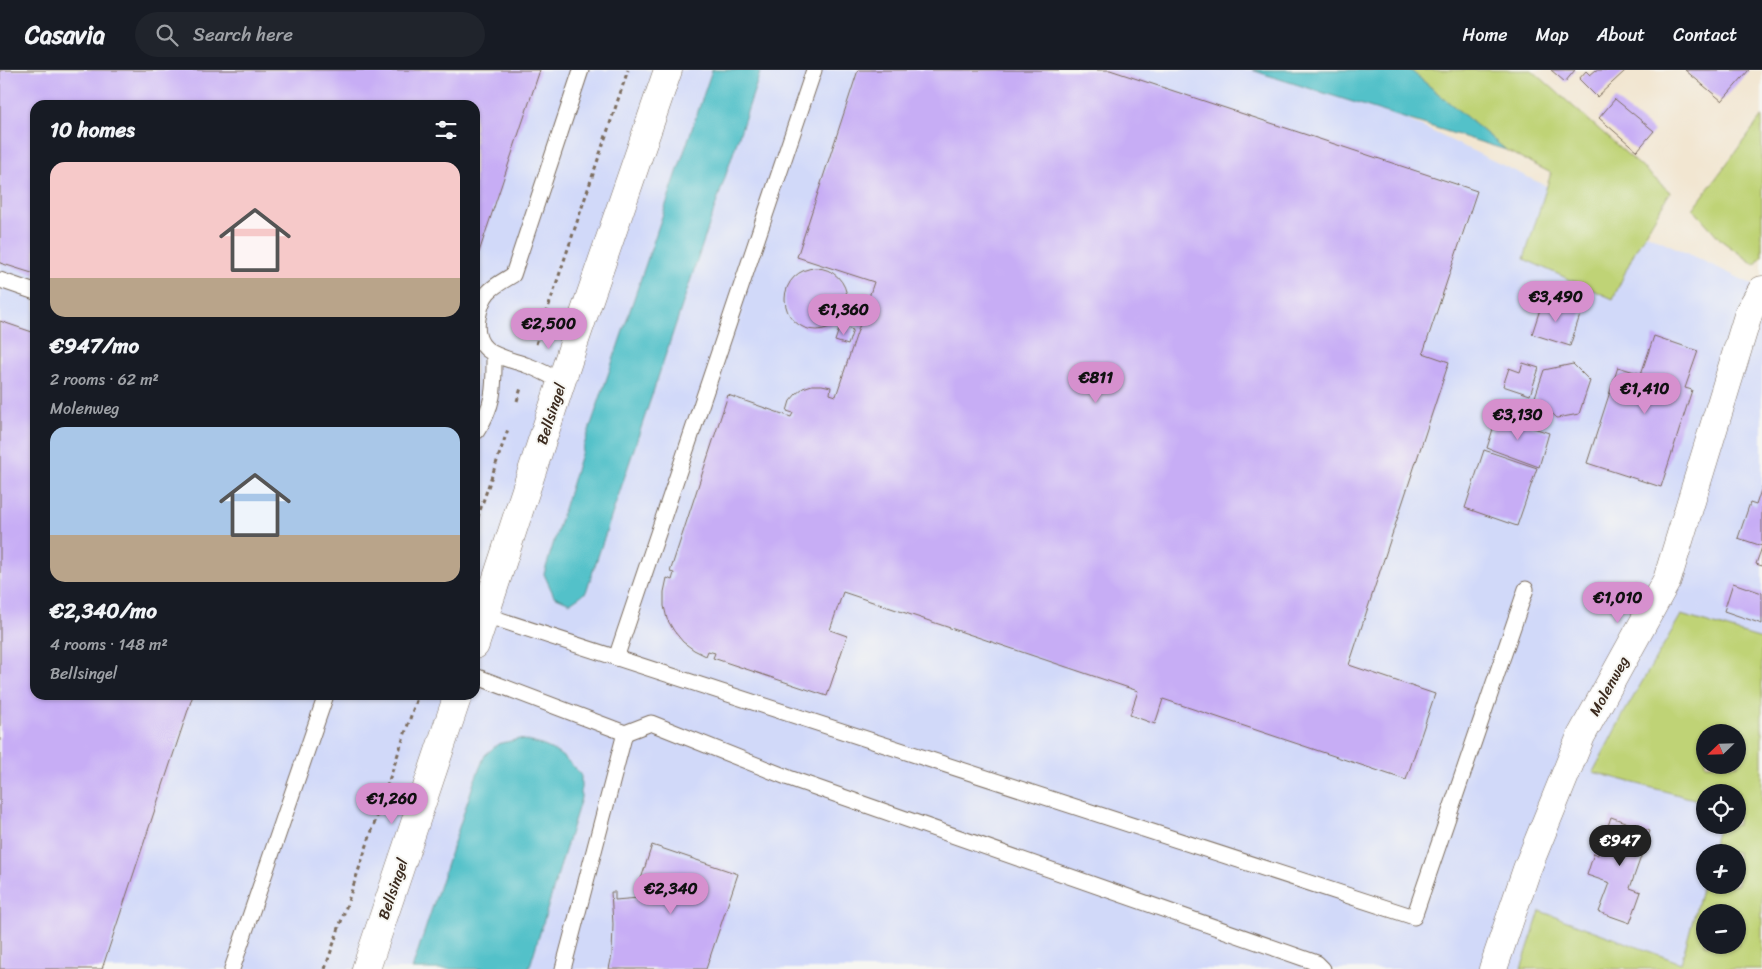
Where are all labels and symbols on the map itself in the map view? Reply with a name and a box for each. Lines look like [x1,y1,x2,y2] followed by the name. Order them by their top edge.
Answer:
[1515,280,1597,323] pin: €3,490
[803,294,885,336] pin: €1,360
[508,308,590,350] pin: €2,500
[1066,362,1126,404] pin: €811
[1604,372,1686,415] pin: €1,410
[529,379,573,448] street label: Bellsingel
[1477,398,1559,441] pin: €3,130
[1577,582,1659,624] pin: €1,010
[1582,651,1636,721] street label: Molenweg
[1696,724,1746,774] north arrow
[351,782,433,825] pin: €1,260
[1590,824,1650,867] pin: €947
[370,854,416,923] street label: Bellsingel
[630,872,712,915] pin: €2,340

